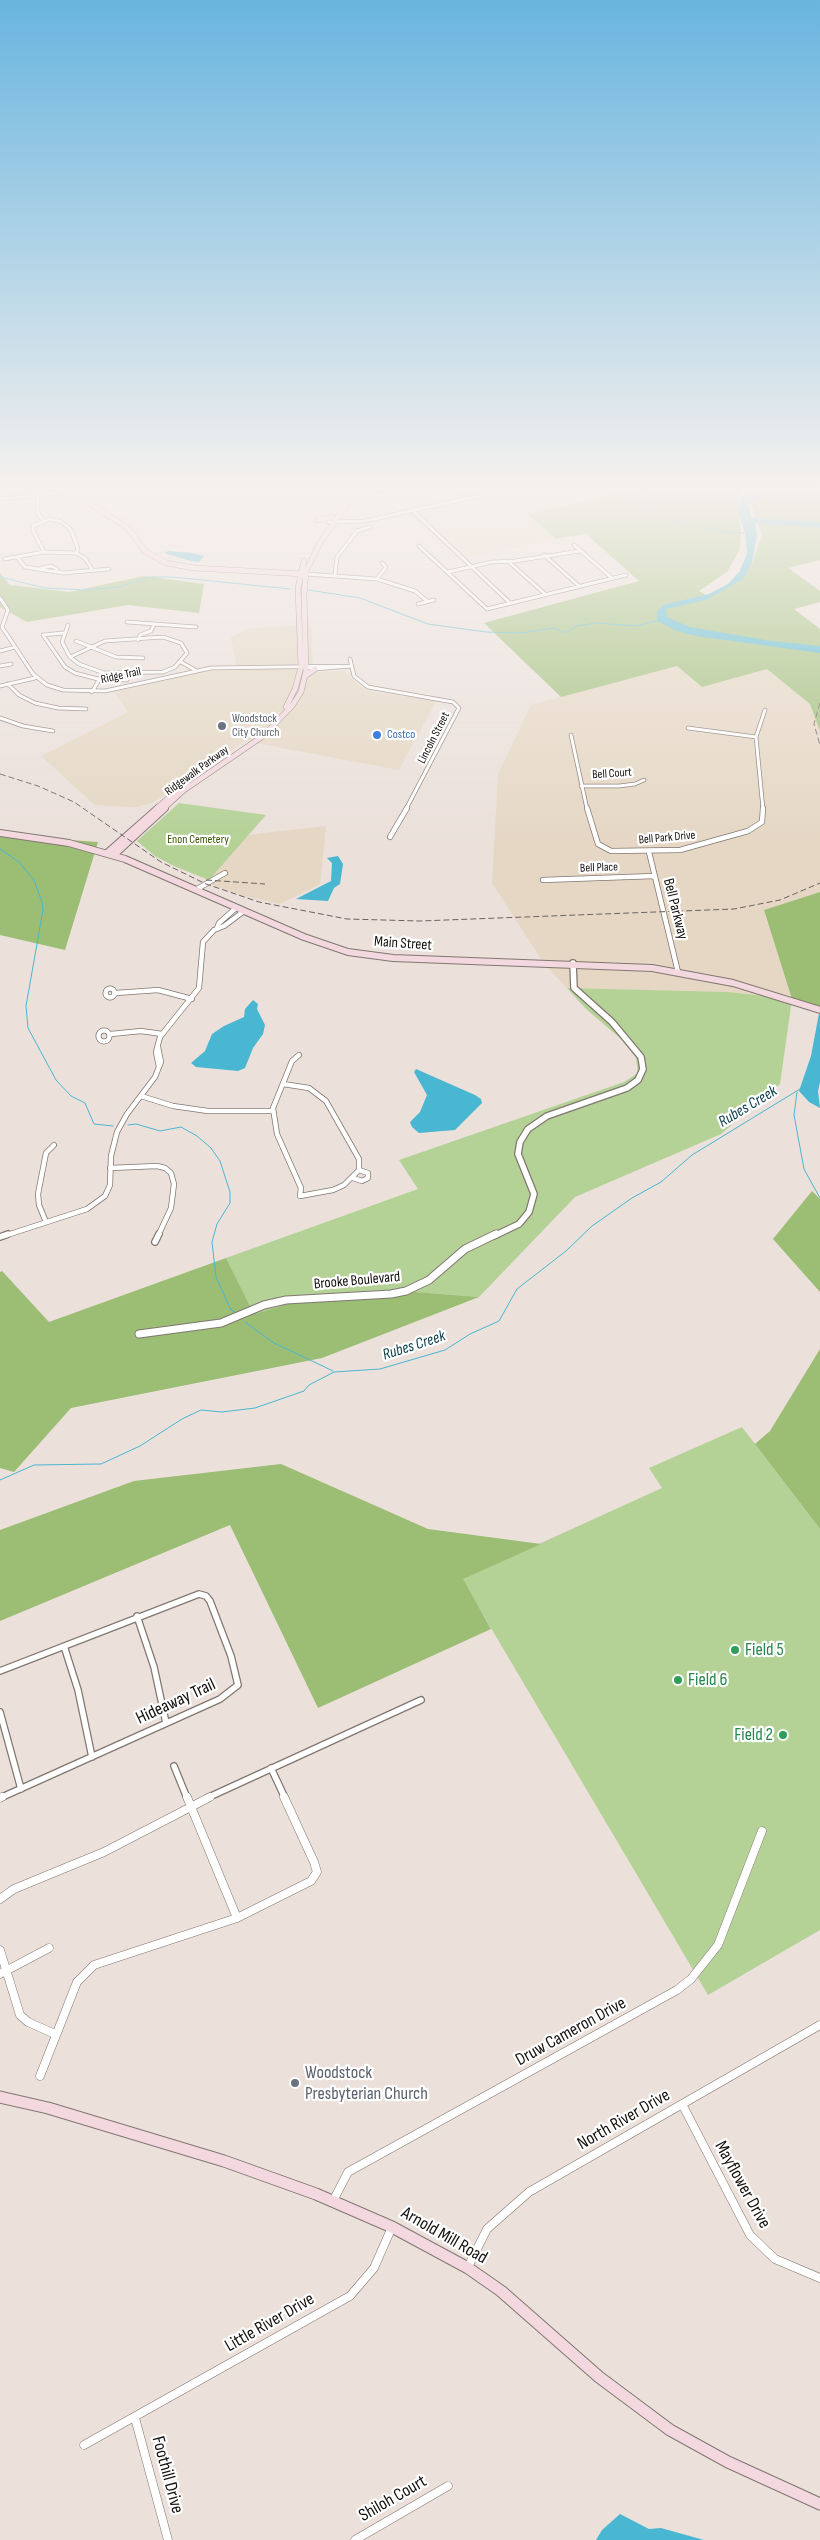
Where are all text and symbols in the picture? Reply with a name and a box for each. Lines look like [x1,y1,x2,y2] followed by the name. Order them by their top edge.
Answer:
[100,665,142,687] street label: Ridge Trail
[415,710,453,766] street label: Lincoln Street
[232,712,279,740] place label: Woodstock City Church
[216,720,228,732] marker: Woodstock City Church
[387,728,415,742] place label: Costco
[371,729,383,741] marker: Costco
[162,743,232,799] street label: Ridgewalk Parkway
[592,765,632,783] street label: Bell Court
[638,828,696,848] street label: Bell Park Drive
[167,833,229,847] park label: Enon Cemetery
[580,860,618,876] street label: Bell Place
[659,877,691,941] street label: Bell Parkway
[373,933,433,955] street label: Main Street
[715,1082,781,1132] water label: Rubes Creek
[313,1268,401,1294] street label: Brooke Boulevard
[380,1327,448,1365] water label: Rubes Creek
[745,1639,784,1661] place label: Field 5
[729,1644,741,1656] marker: Field 5
[688,1669,727,1691] place label: Field 6
[133,1674,219,1730] street label: Hideaway Trail
[672,1674,684,1686] marker: Field 6
[734,1724,773,1746] place label: Field 2
[777,1729,789,1741] marker: Field 2
[512,1993,630,2071] street label: Druw Cameron Drive
[305,2062,428,2104] place label: Woodstock Presbyterian Church
[289,2077,301,2089] marker: Woodstock Presbyterian Church
[574,2085,674,2155] street label: North River Drive
[709,2138,775,2232] street label: Mayflower Drive
[397,2203,491,2269] street label: Arnold Mill Road
[221,2289,319,2357] street label: Little River Drive
[146,2434,188,2516] street label: Foothill Drive
[355,2471,431,2527] street label: Shiloh Court

